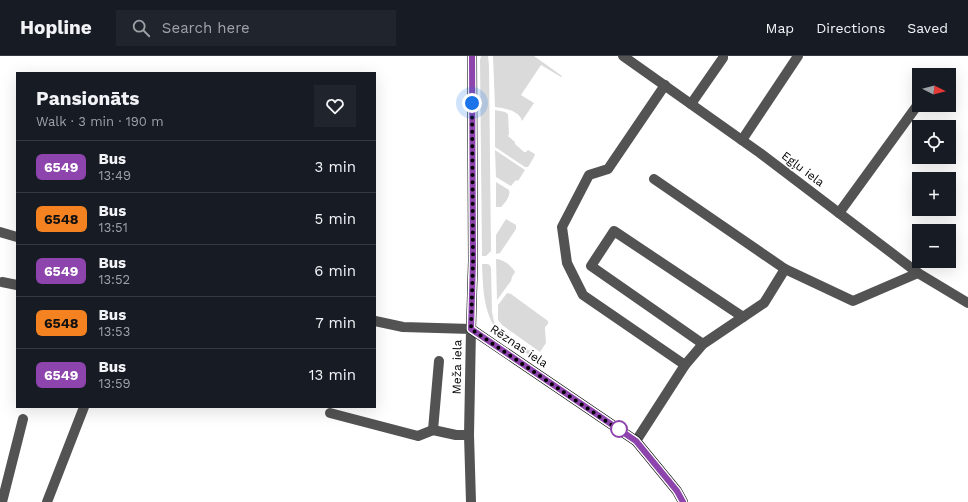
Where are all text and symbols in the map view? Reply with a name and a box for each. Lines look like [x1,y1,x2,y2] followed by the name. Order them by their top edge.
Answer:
[116,10,396,46] search box
[20,16,92,39] text: Hopline
[130,17,152,39] icon: search
[162,19,250,37] text: Search here
[766,20,794,36] text: Map
[816,20,885,36] text: Directions
[907,20,948,36] text: Saved
[912,68,956,112] north arrow
[912,68,956,268] map controls
[314,85,356,127] button: heart
[36,87,139,110] text: Pansionāts
[462,93,482,113] your location
[36,114,164,129] text: Walk · 3 min · 190 m
[912,120,956,164] button: locate
[779,148,827,190] street label: Egļu iela
[98,150,126,168] text: Bus
[315,158,356,176] text: 3 min
[44,159,78,175] text: 6549
[98,168,131,183] text: 13:49
[912,172,956,216] button: +
[99,202,126,220] text: Bus
[315,210,356,228] text: 5 min
[44,211,79,227] text: 6548
[99,220,128,235] text: 13:51
[912,224,956,268] button: −
[98,254,126,272] text: Bus
[314,262,356,280] text: 6 min
[44,263,78,279] text: 6549
[98,272,130,287] text: 13:52
[99,306,126,324] text: Bus
[315,314,356,332] text: 7 min
[44,315,79,331] text: 6548
[488,322,551,370] street label: Rēznas iela
[99,324,130,339] text: 13:53
[450,339,464,394] street label: Meža iela
[98,358,126,376] text: Bus
[309,366,356,384] text: 13 min
[44,367,78,383] text: 6549
[98,376,131,391] text: 13:59
[610,420,628,438] unlabelled marker

